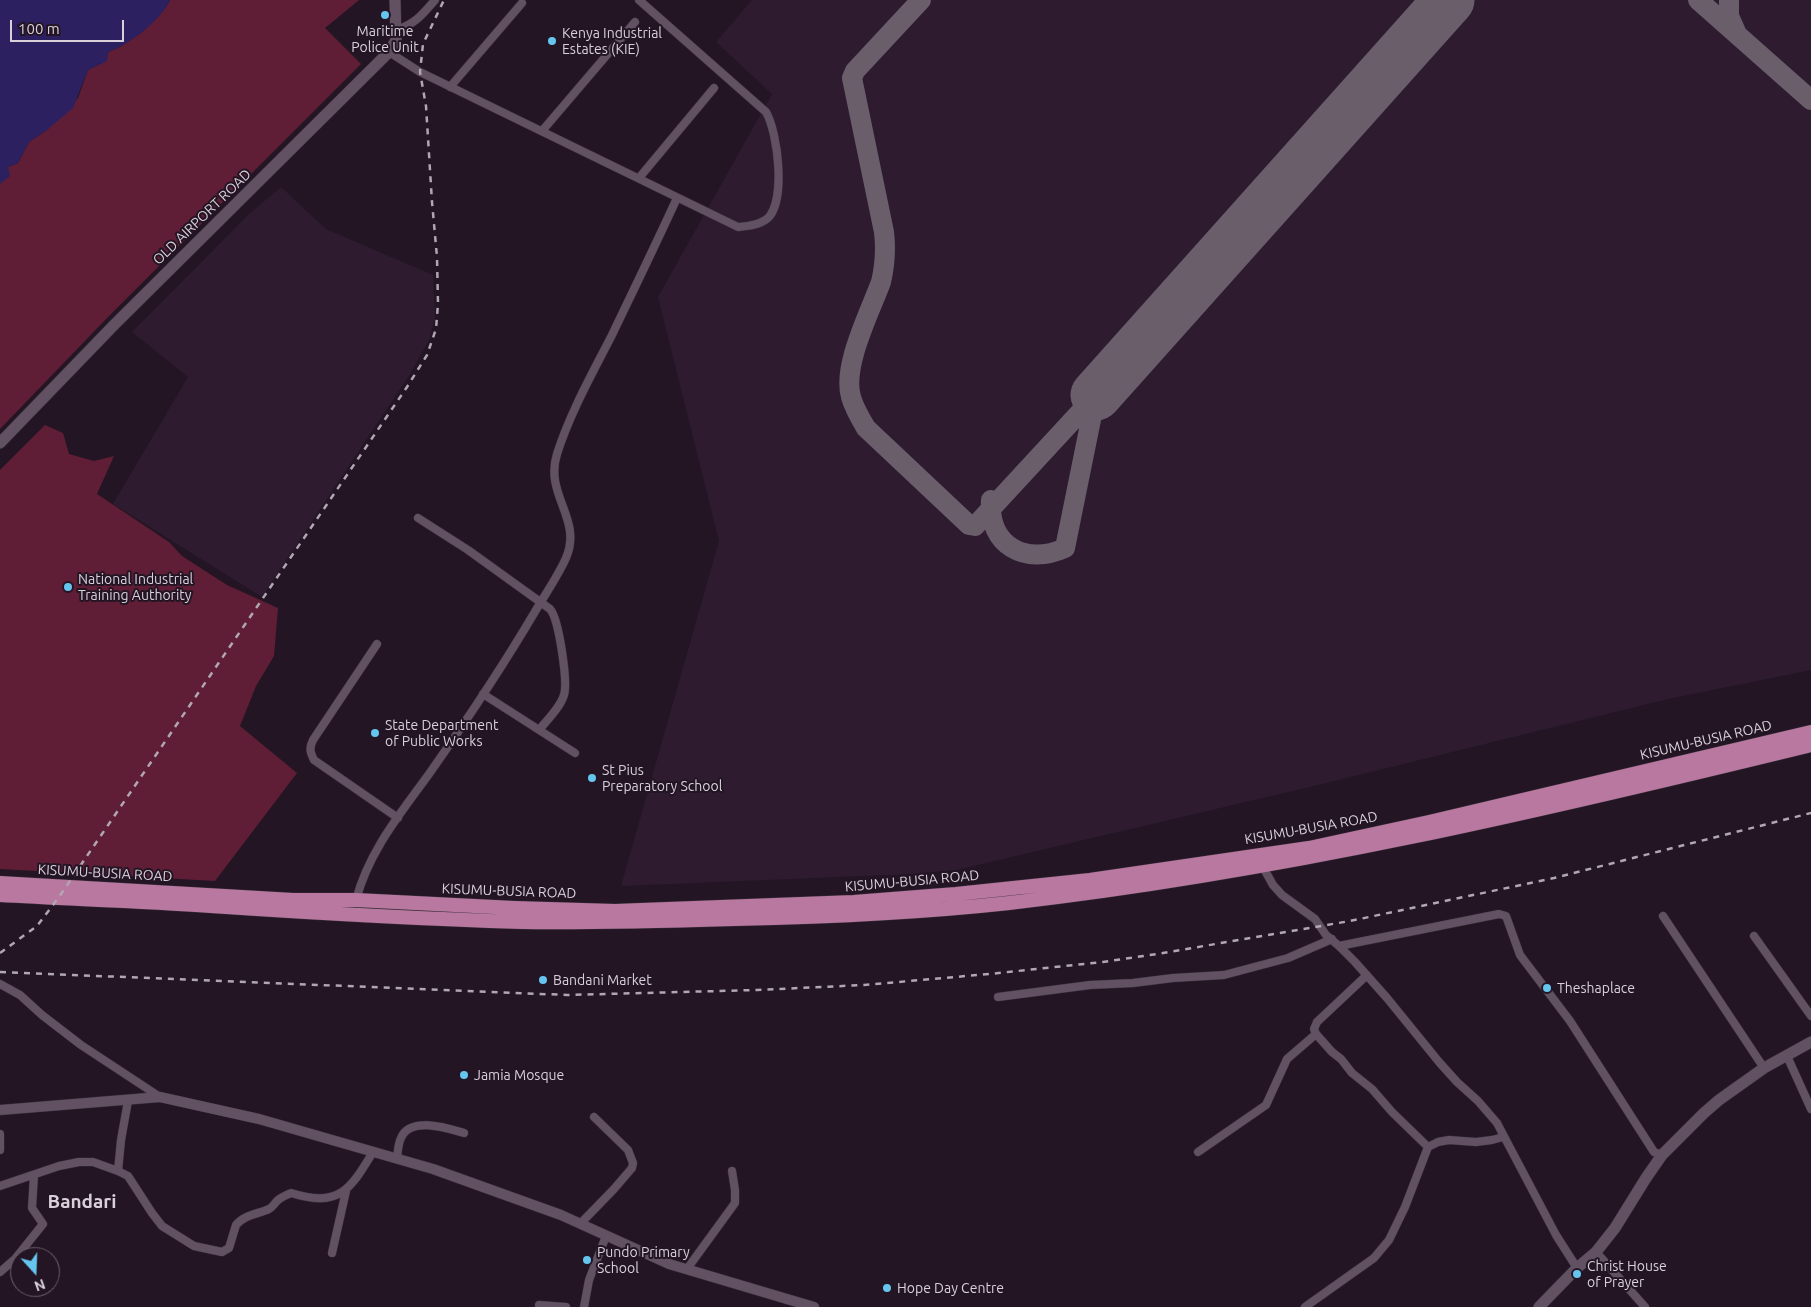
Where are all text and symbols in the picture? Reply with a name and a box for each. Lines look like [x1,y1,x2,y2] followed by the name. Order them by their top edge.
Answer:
[379,9,391,21] marker: Maritime Police Unit
[12,10,126,42] scale bar
[18,20,60,37] text: 100 m
[351,23,419,56] place label: Maritime Police Unit
[562,25,662,58] place label: Kenya Industrial Estates (KIE)
[546,35,558,47] marker: Kenya Industrial Estates (KIE)
[149,166,255,268] street label: OLD AIRPORT ROAD
[78,571,193,604] place label: National Industrial Training Authority
[62,581,74,593] marker: National Industrial Training Authority
[385,717,499,750] place label: State Department of Public Works
[1638,717,1774,763] street label: KISUMU-BUSIA ROAD
[369,727,381,739] marker: State Department of Public Works
[602,762,722,794] place label: St Pius Preparatory School
[586,772,598,784] marker: St Pius Preparatory School
[1243,808,1379,848] street label: KISUMU-BUSIA ROAD
[37,861,173,885] street label: KISUMU-BUSIA ROAD
[844,867,980,895] street label: KISUMU-BUSIA ROAD
[441,880,577,902] street label: KISUMU-BUSIA ROAD
[553,972,652,988] place label: Bandani Market
[537,974,549,986] marker: Bandani Market
[1557,980,1635,996] place label: Theshaplace
[1541,982,1553,994] marker: Theshaplace
[474,1067,564,1083] place label: Jamia Mosque
[458,1069,470,1081] marker: Jamia Mosque
[48,1191,116,1213] district label: Bandari
[597,1244,690,1276] place label: Pundo Primary School
[10,1247,60,1297] north arrow
[581,1254,593,1266] marker: Pundo Primary School
[1587,1258,1667,1290] place label: Christ House of Prayer
[1571,1268,1583,1280] marker: Christ House of Prayer
[32,1276,47,1294] text: N
[897,1280,1004,1296] place label: Hope Day Centre
[881,1282,893,1294] marker: Hope Day Centre

